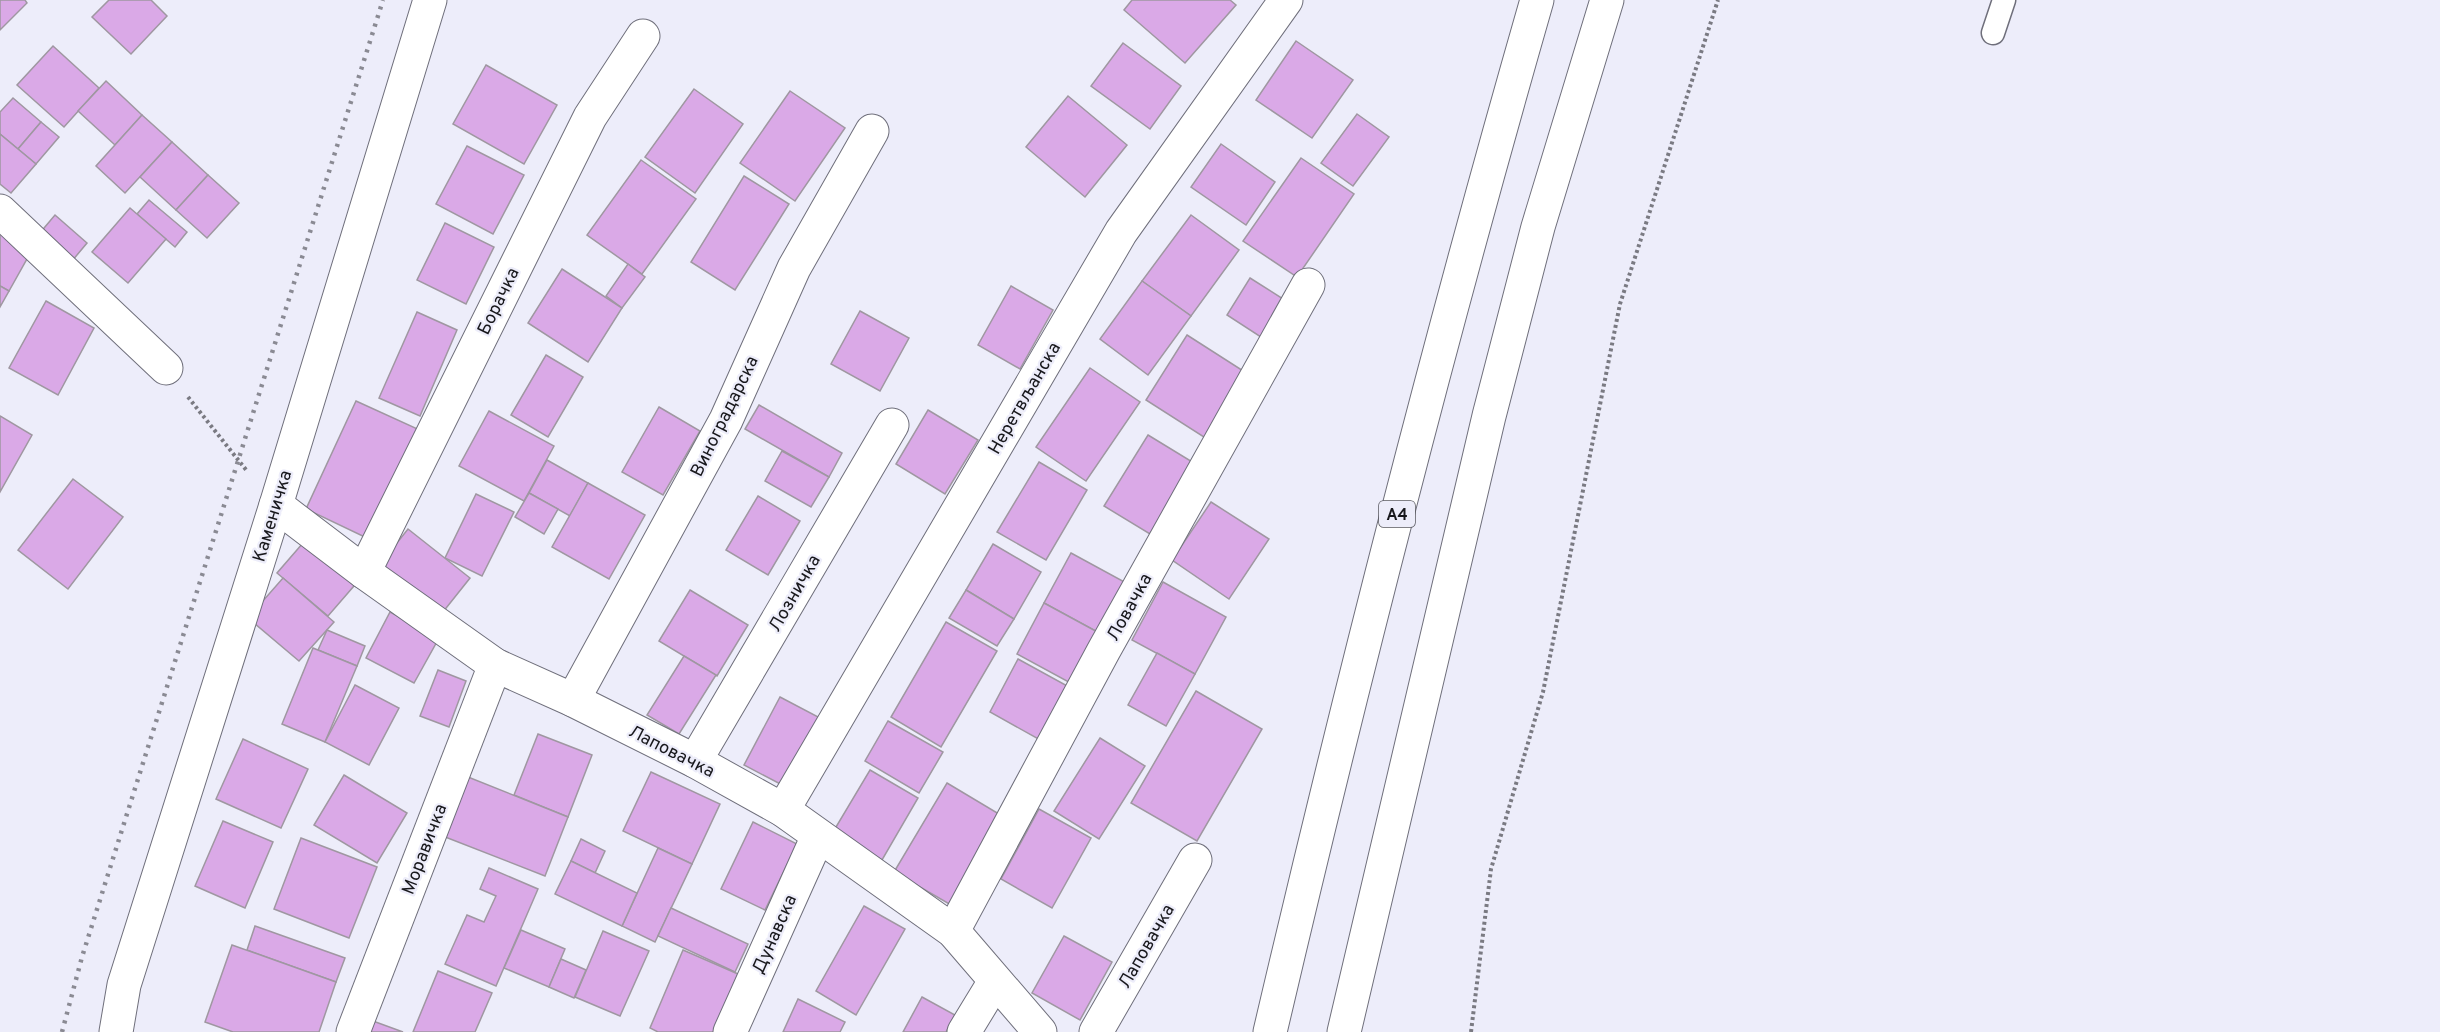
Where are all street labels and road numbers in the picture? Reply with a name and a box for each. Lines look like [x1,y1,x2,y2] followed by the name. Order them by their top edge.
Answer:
[473,264,525,339] street label: Борачка
[984,338,1067,459] street label: Неретвљанска
[686,352,765,481] street label: Виноградарска
[249,468,298,565] street label: Каменичка
[1379,501,1415,527] road number: A4
[764,551,827,636] street label: Лозничка
[1102,570,1158,646] street label: Ловачка
[624,721,718,784] street label: Лаповачка
[398,801,453,898] street label: Моравичка
[748,891,803,978] street label: Дунавска
[1114,900,1181,993] street label: Лаповачка

